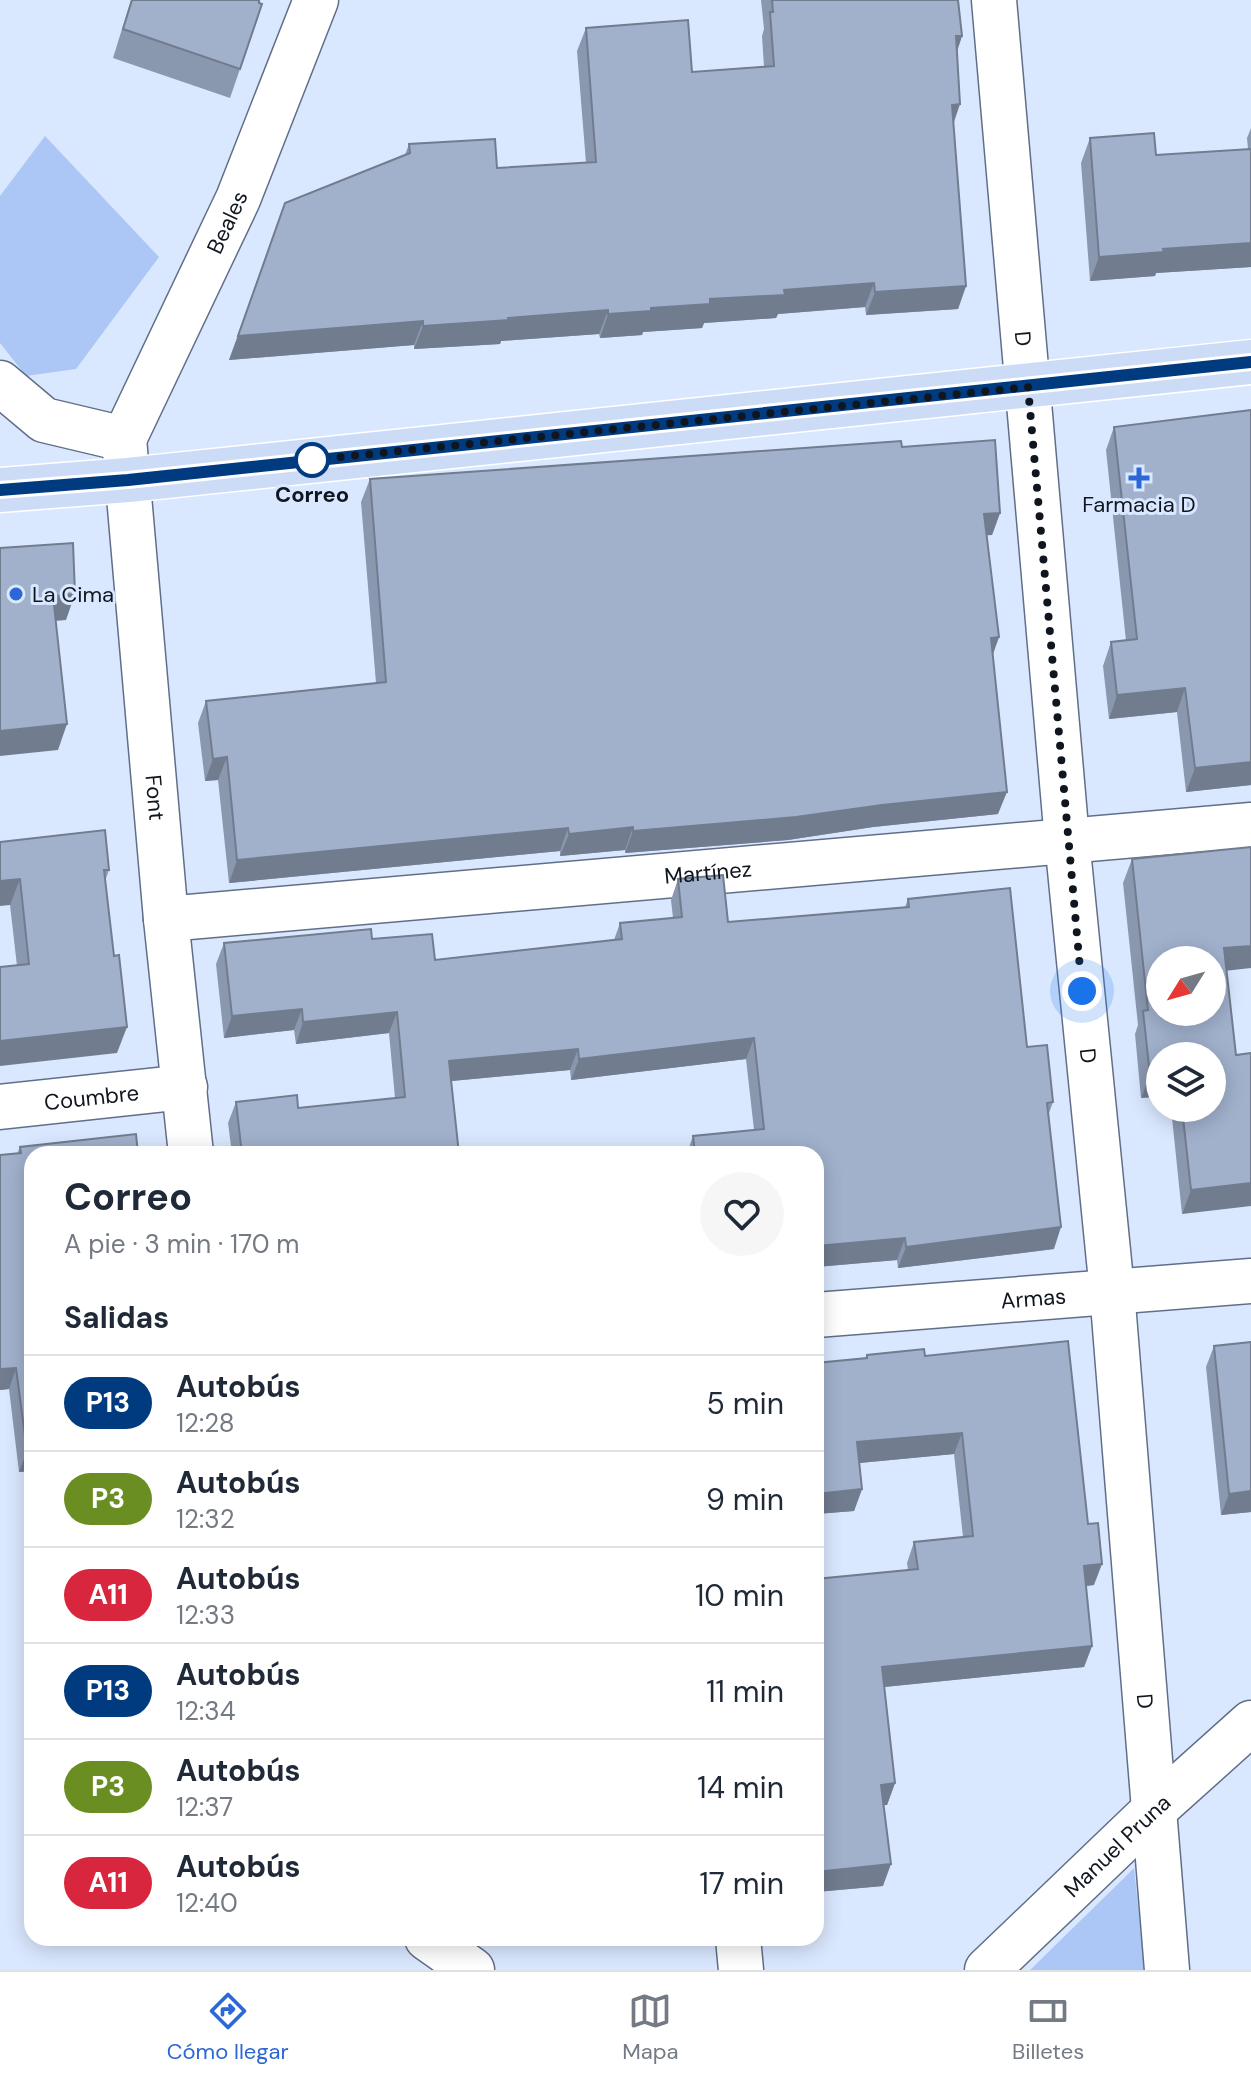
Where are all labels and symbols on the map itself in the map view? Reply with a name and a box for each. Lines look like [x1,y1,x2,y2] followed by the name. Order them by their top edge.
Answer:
[200,187,255,259] street label: Beales
[1008,330,1038,348] street label: D
[295,443,329,477] marker: Correo
[1130,469,1148,487] marker: Farmacia D
[275,480,349,509] place label: Correo
[1082,490,1196,519] place label: Farmacia D
[32,580,114,609] place label: La Cima
[7,585,25,603] marker: La Cima
[138,774,171,822] street label: Font
[663,854,753,891] street label: Martínez
[1146,946,1226,1026] north arrow
[1062,971,1102,1011] your location
[1073,1047,1103,1065] street label: D
[43,1078,140,1117] street label: Coumbre
[1000,1282,1067,1316] street label: Armas
[1130,1693,1160,1710] street label: D
[1058,1788,1177,1904] street label: Manuel Pruna

